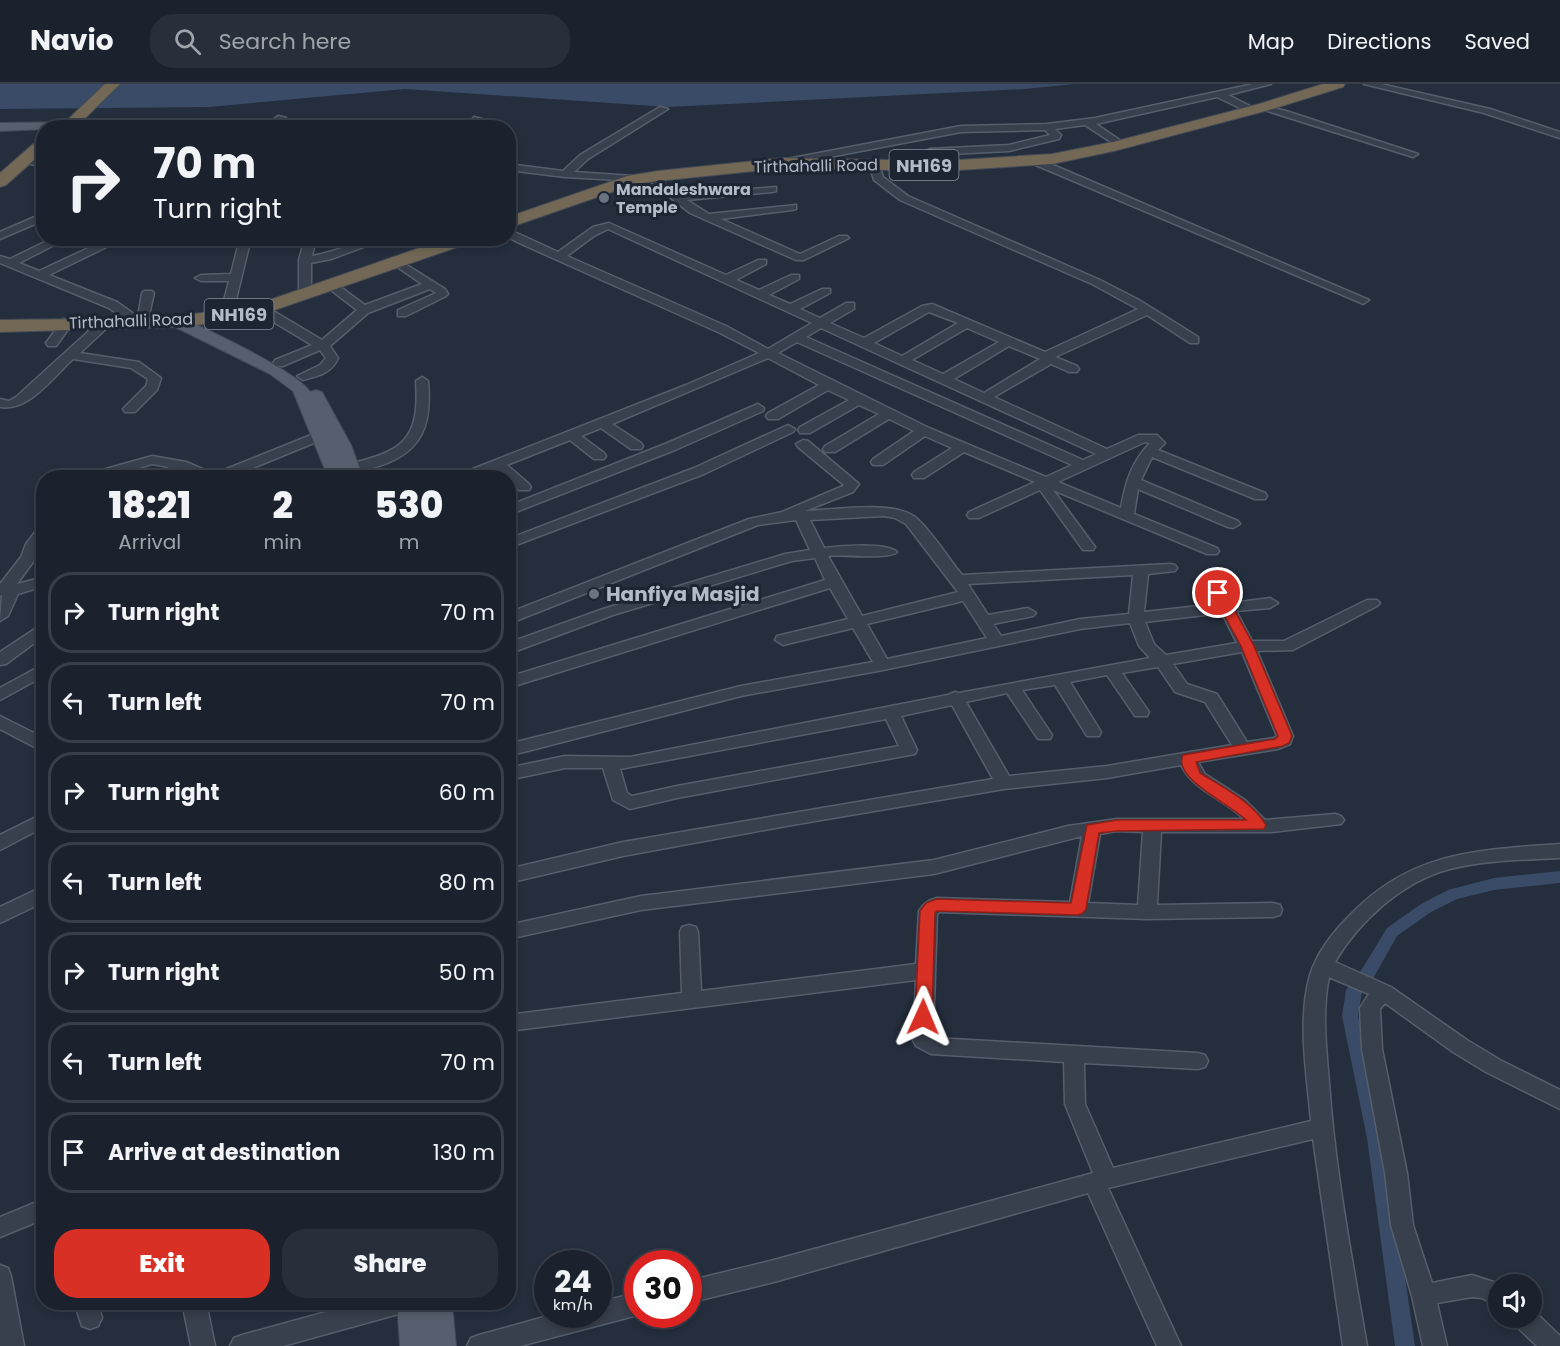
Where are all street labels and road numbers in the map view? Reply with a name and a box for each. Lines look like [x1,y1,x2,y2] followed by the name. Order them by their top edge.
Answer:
[890,150,958,180] road number: NH169
[754,153,878,179] street label: Tirthahalli Road
[204,299,274,329] road number: NH169
[69,307,193,335] street label: Tirthahalli Road

